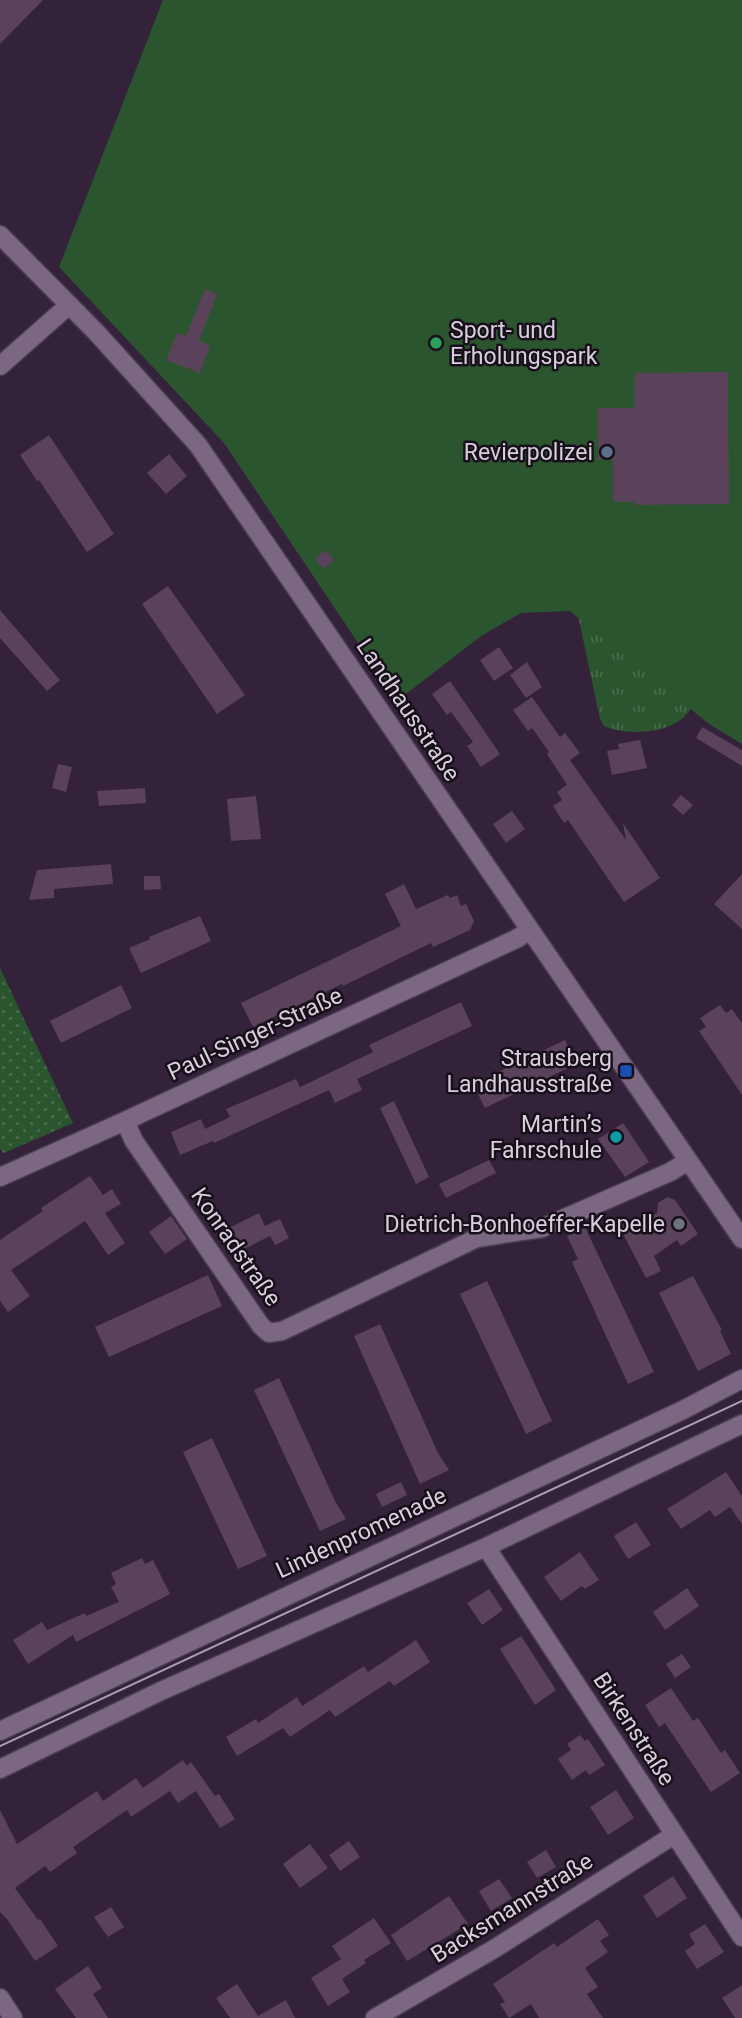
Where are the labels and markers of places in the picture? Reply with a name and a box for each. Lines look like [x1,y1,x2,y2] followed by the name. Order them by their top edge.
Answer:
[450,317,598,370] place label: Sport- und Erholungspark
[428,335,444,351] marker: Sport- und Erholungspark
[464,439,593,466] place label: Revierpolizei
[599,444,615,460] marker: Revierpolizei
[447,1045,612,1098] place label: Strausberg Landhausstraße
[618,1063,634,1079] marker: Strausberg Landhausstraße
[490,1111,602,1164] place label: Martin’s Fahrschule
[608,1129,624,1145] marker: Martin’s Fahrschule
[385,1211,665,1238] place label: Dietrich-Bonhoeffer-Kapelle
[671,1216,687,1232] marker: Dietrich-Bonhoeffer-Kapelle

